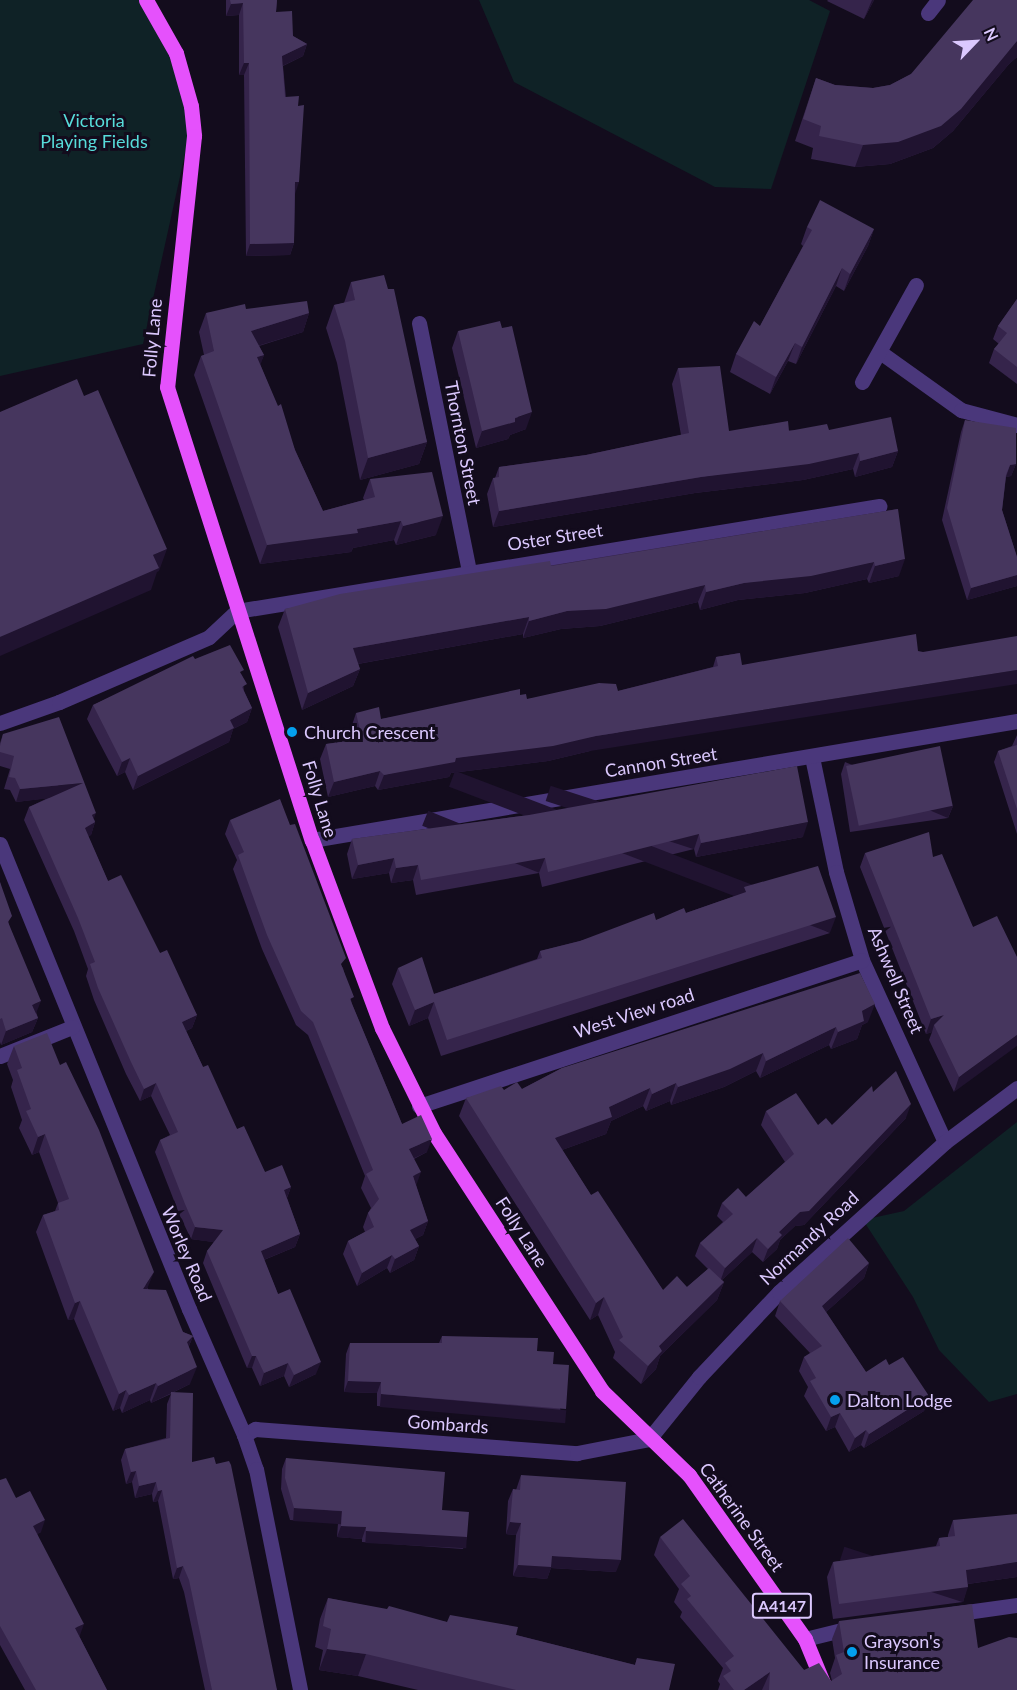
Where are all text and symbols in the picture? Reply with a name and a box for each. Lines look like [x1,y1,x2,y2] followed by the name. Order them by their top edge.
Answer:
[945,12,1005,72] north arrow
[981,25,1003,44] text: N
[40,110,148,152] park label: Victoria Playing Fields
[138,297,166,379] street label: Folly Lane
[440,379,486,507] street label: Thornton Street
[506,519,604,555] street label: Oster Street
[304,721,435,743] place label: Church Crescent
[285,725,299,739] marker: Church Crescent
[603,742,719,782] street label: Cannon Street
[298,758,342,840] street label: Folly Lane
[864,923,928,1037] street label: Ashwell Street
[571,983,697,1043] street label: West View road
[755,1186,863,1290] street label: Normandy Road
[491,1193,553,1271] street label: Folly Lane
[157,1203,217,1305] street label: Worley Road
[847,1389,953,1411] place label: Dalton Lodge
[828,1393,842,1407] marker: Dalton Lodge
[407,1410,489,1438] street label: Gombards
[695,1458,789,1576] street label: Catherine Street
[750,1593,814,1619] road number: A4147
[864,1631,940,1674] place label: Grayson's Insurance
[845,1645,859,1659] marker: Grayson's Insurance

